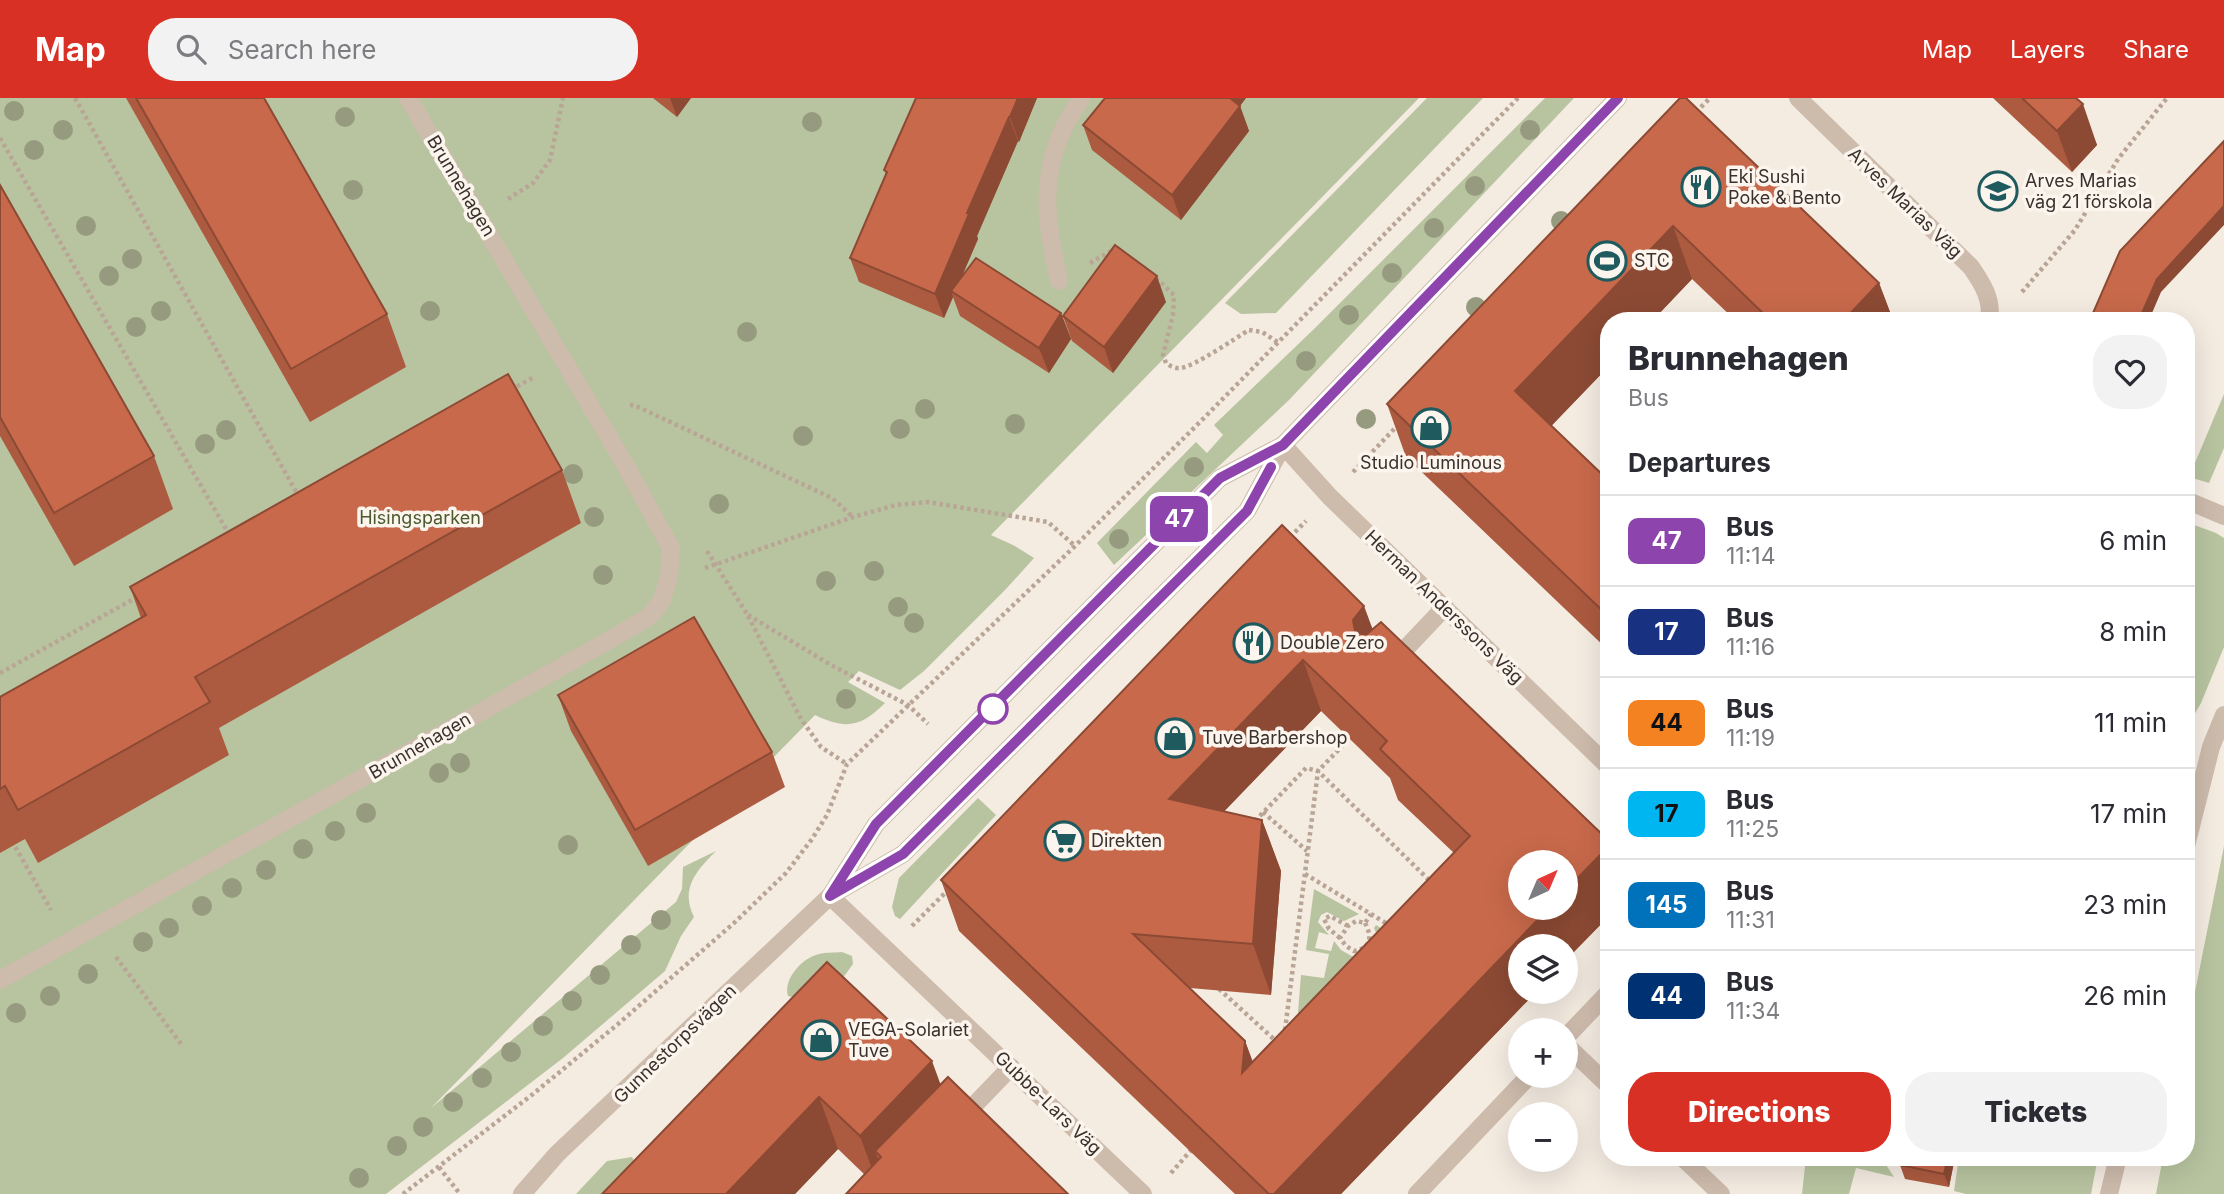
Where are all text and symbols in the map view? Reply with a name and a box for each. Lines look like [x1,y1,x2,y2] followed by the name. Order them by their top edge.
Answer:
[148,18,638,81] search box
[35,29,106,69] text: Map
[172,30,210,68] icon: search
[228,34,376,65] text: Search here
[1922,35,1972,64] text: Map
[2010,35,2085,64] text: Layers
[2123,35,2189,64] text: Share
[423,132,500,240] street label: Brunnehagen
[1844,143,1966,262] street label: Arves Marias Väg
[1680,166,1722,208] restaurant icon: Eki Sushi Poke & Bento
[1728,166,1841,208] place label: Eki Sushi Poke & Bento
[1977,170,2019,212] school or university icon: Arves Marias väg 21 förskola
[2025,170,2153,212] place label: Arves Marias väg 21 förskola
[1586,240,1628,282] sports icon: STC
[1634,250,1670,271] place label: STC
[2093,335,2167,409] button: heart
[1628,338,1849,378] text: Brunnehagen
[1628,384,1669,412] text: Bus
[1410,407,1452,449] shop icon: Studio Luminous
[1628,447,1771,478] text: Departures
[1360,452,1502,473] place label: Studio Luminous
[1148,496,1210,542] line badge: 47
[1164,504,1194,533] text: 47
[359,507,481,528] park label: Hisingsparken
[1726,511,1774,542] text: Bus
[2099,525,2167,556] text: 6 min
[1361,526,1528,688] street label: Herman Anderssons Väg
[1651,526,1682,555] text: 47
[1726,542,1776,570] text: 11:14
[1726,602,1774,633] text: Bus
[2099,616,2167,647] text: 8 min
[1654,617,1679,646] text: 17
[1232,622,1274,664] restaurant icon: Double Zero
[1280,632,1384,653] place label: Double Zero
[1726,633,1775,661] text: 11:16
[1726,693,1774,724] text: Bus
[978,694,1008,724] unlabelled marker
[2094,707,2167,738] text: 11 min
[365,708,474,783] street label: Brunnehagen
[1650,708,1683,737] text: 44
[1154,717,1196,759] shop icon: Tuve Barbershop
[1726,724,1775,752] text: 11:19
[1202,727,1347,748] place label: Tuve Barbershop
[1726,784,1774,815] text: Bus
[2090,798,2167,829] text: 17 min
[1654,799,1679,828] text: 17
[1726,815,1779,843] text: 11:25
[1043,820,1085,862] supermarket icon: Direkten
[1091,830,1162,851] place label: Direkten
[1508,850,1578,920] north arrow
[1508,850,1578,1172] map controls
[1726,875,1774,906] text: Bus
[2083,889,2167,920] text: 23 min
[1646,890,1687,919] text: 145
[1726,906,1775,934] text: 11:31
[1508,934,1578,1004] button: layers
[1726,966,1774,997] text: Bus
[609,980,740,1107] street label: Gunnestorpsvägen
[2083,980,2167,1011] text: 26 min
[1650,981,1683,1010] text: 44
[1726,997,1780,1025] text: 11:34
[1508,1018,1578,1088] button: +
[800,1019,842,1061] shop icon: VEGA-Solariet Tuve
[848,1019,969,1061] place label: VEGA-Solariet Tuve
[991,1047,1106,1159] street label: Gubbe-Lars Väg
[1628,1072,1891,1152] button: Directions
[1905,1072,2167,1152] button: Tickets
[1508,1102,1578,1172] button: −

